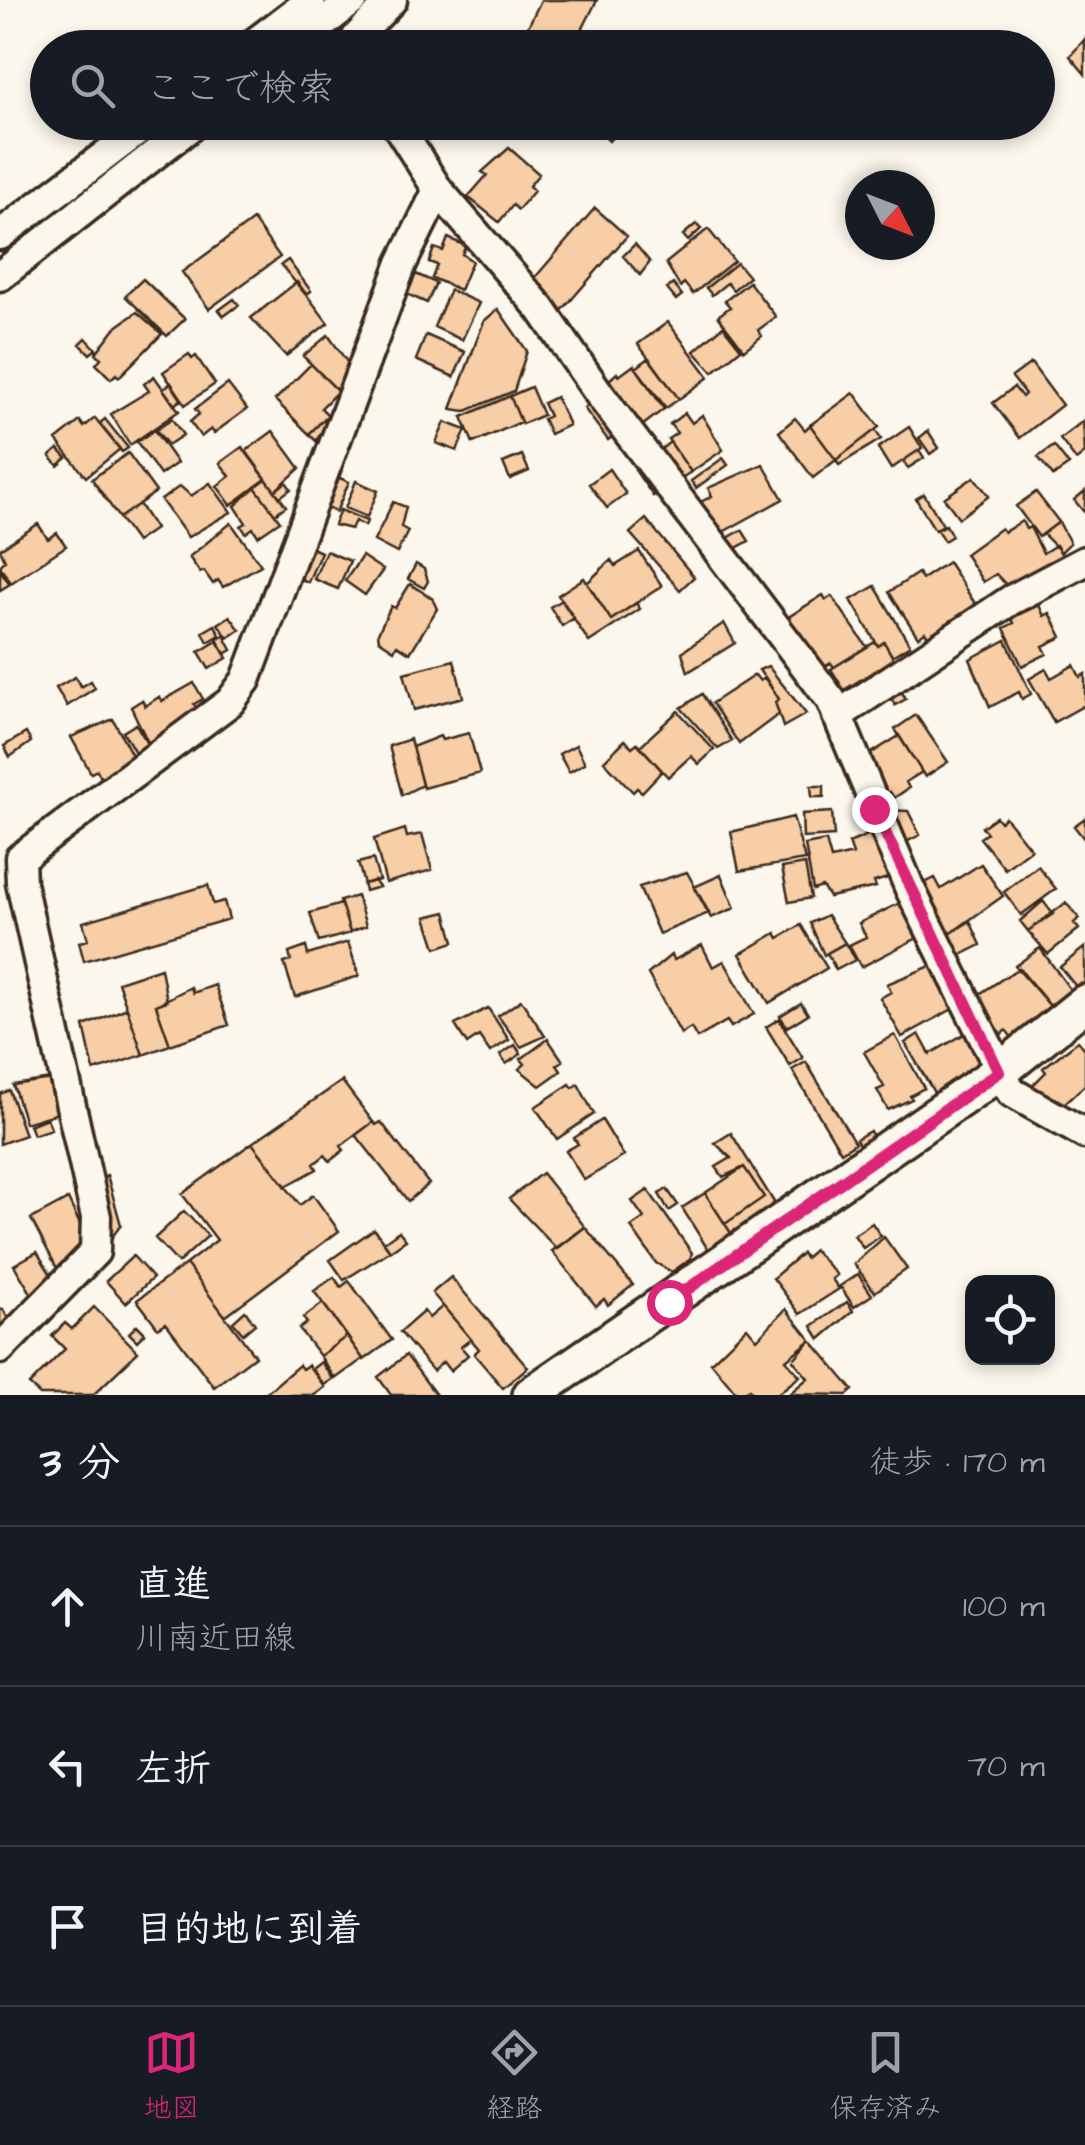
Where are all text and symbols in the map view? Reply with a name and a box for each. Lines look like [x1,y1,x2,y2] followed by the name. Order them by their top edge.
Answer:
[30,30,1055,140] search box
[65,58,120,113] icon: search
[145,63,335,115] text: ここで検索
[845,170,935,260] north arrow
[852,787,898,833] route end
[965,1275,1055,1365] map controls
[965,1275,1055,1365] button: locate
[647,1280,693,1326] route start
[40,1435,120,1493] text: 3 分
[869,1440,1045,1485] text: 徒歩 · 170 m
[135,1559,211,1611] text: 直進
[40,1579,95,1634] icon: ahead
[963,1584,1045,1629] text: 100 m
[135,1616,295,1661] text: 川南近田線
[40,1739,95,1794] icon: left
[135,1744,211,1796] text: 左折
[967,1744,1045,1789] text: 70 m
[40,1899,95,1954] icon: arrive
[135,1904,363,1956] text: 目的地に到着
[143,2025,200,2128] tab: 地図
[486,2025,543,2128] tab: 経路
[829,2025,942,2128] tab: 保存済み

